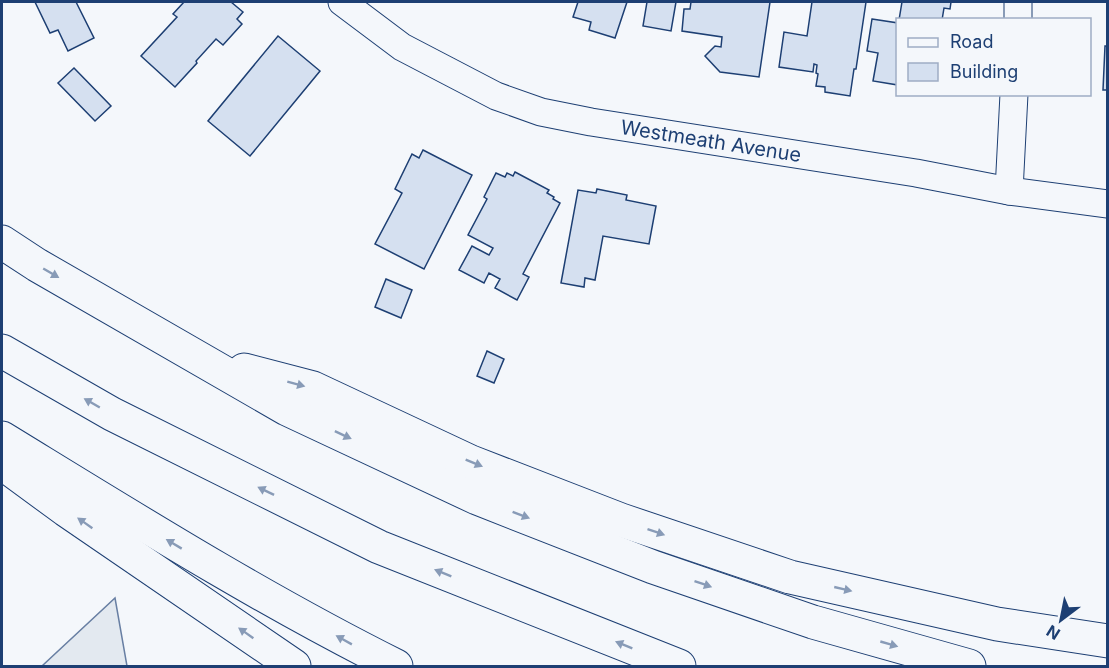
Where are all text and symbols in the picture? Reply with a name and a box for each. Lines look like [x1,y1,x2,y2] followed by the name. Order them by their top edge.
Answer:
[896,18,1091,96] legend
[950,31,993,52] text: Road
[950,61,1018,82] text: Building
[619,115,803,167] street label: Westmeath Avenue
[43,268,60,278] one-way arrow
[287,380,305,389] one-way arrow
[83,398,100,408] one-way arrow
[335,430,352,439] one-way arrow
[465,459,483,468] one-way arrow
[258,486,275,496] one-way arrow
[512,511,530,520] one-way arrow
[78,517,94,529] one-way arrow
[647,528,665,537] one-way arrow
[166,538,182,549] one-way arrow
[434,567,452,577] one-way arrow
[694,580,712,590] one-way arrow
[833,585,852,594] one-way arrow
[1031,590,1091,650] north arrow
[1043,621,1064,644] text: N
[238,627,254,639] one-way arrow
[335,635,352,645] one-way arrow
[615,640,633,649] one-way arrow
[880,640,898,649] one-way arrow

